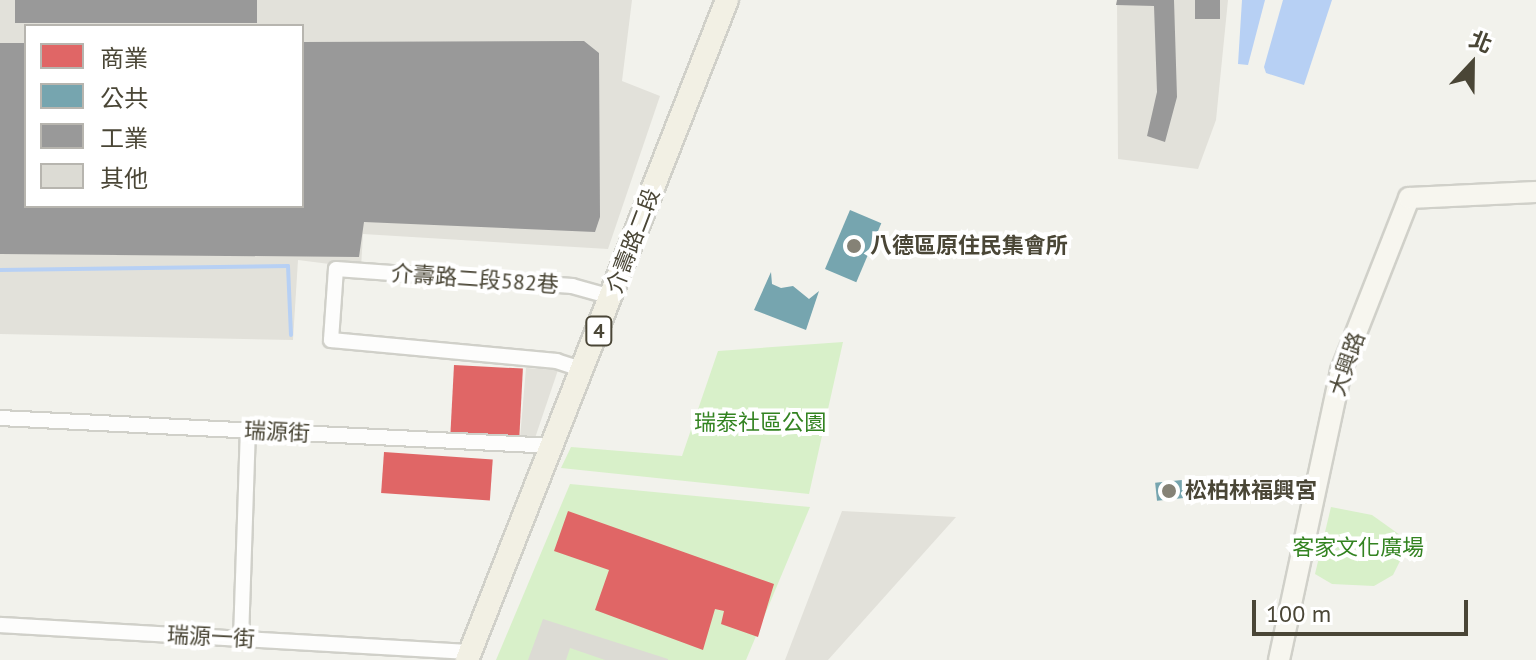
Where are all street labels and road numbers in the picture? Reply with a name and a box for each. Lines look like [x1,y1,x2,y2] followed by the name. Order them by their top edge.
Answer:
[601,185,665,297] street label: 介壽路二段
[390,260,560,298] street label: 介壽路二段582巷
[585,315,613,347] road number: 4
[1324,329,1370,399] street label: 大興路
[243,417,311,447] street label: 瑞源街
[166,622,256,652] street label: 瑞源一街

